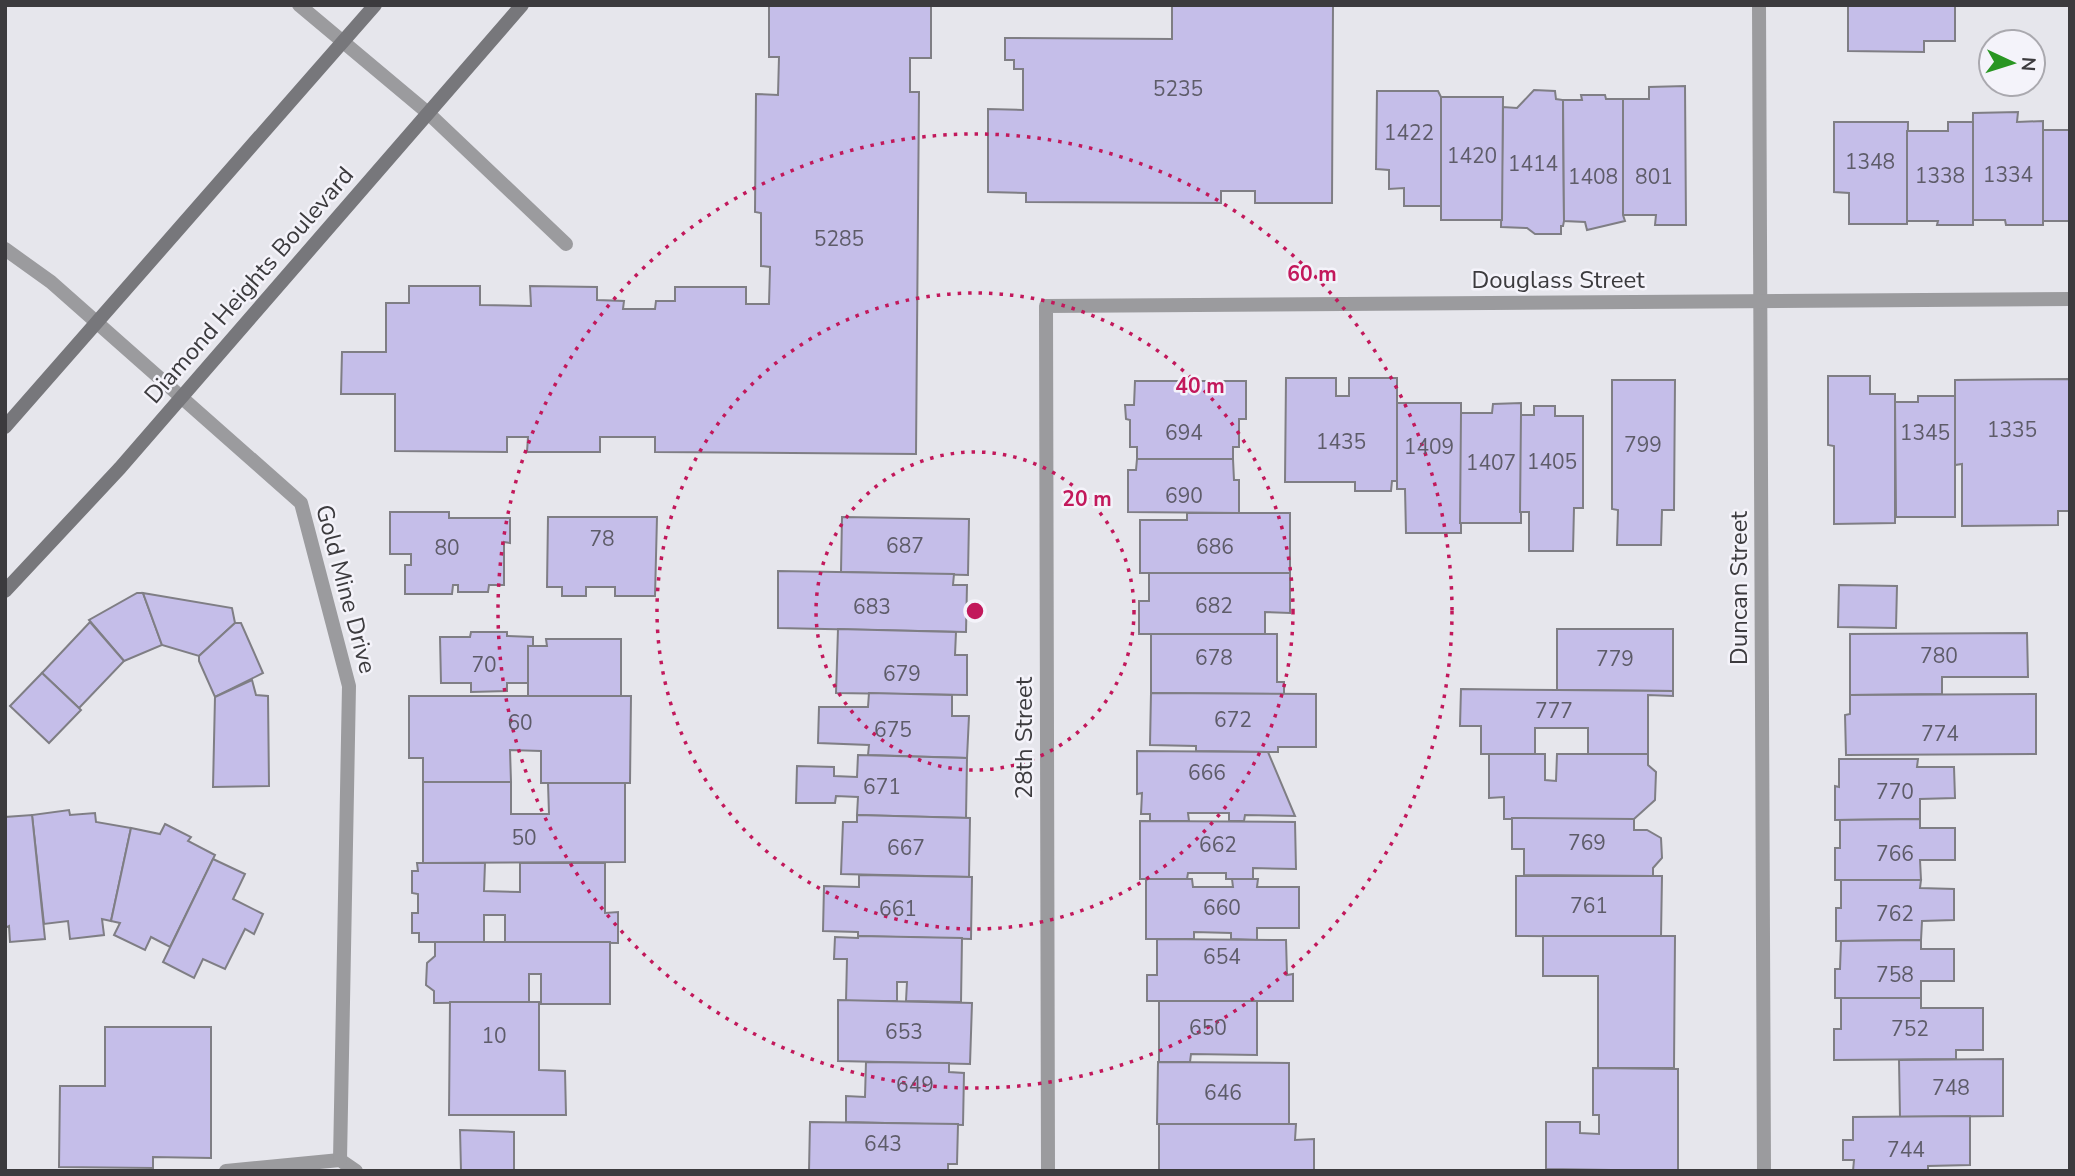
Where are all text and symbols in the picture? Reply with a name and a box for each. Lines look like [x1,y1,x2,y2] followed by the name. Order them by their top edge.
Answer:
[1977,28,2047,98] north arrow
[2014,56,2041,72] text: N
[1153,75,1203,103] house number: 5235
[1384,119,1434,147] house number: 1422
[1447,142,1497,170] house number: 1420
[1845,148,1895,176] house number: 1348
[1508,150,1558,178] house number: 1414
[137,160,361,410] street label: Diamond Heights Boulevard
[1983,161,2033,189] house number: 1334
[1915,162,1965,190] house number: 1338
[1568,163,1618,191] house number: 1408
[1635,163,1673,191] house number: 801
[814,225,864,253] house number: 5285
[1287,260,1337,288] text: 60 m
[1471,264,1645,296] street label: Douglass Street
[1175,372,1225,400] text: 40 m
[1987,416,2037,444] house number: 1335
[1165,419,1203,447] house number: 694
[1900,419,1950,447] house number: 1345
[1316,428,1366,456] house number: 1435
[1624,431,1662,459] house number: 799
[1404,433,1454,461] house number: 1409
[1527,448,1577,476] house number: 1405
[1466,449,1516,477] house number: 1407
[1165,482,1203,510] house number: 690
[1062,485,1112,513] text: 20 m
[308,501,384,677] street label: Gold Mine Drive
[1723,510,1755,665] street label: Duncan Street
[589,525,615,553] house number: 78
[886,532,924,560] house number: 687
[1196,533,1234,561] house number: 686
[434,534,460,562] house number: 80
[1195,592,1233,620] house number: 682
[853,593,891,621] house number: 683
[963,599,987,623] centre of rings
[1920,642,1958,670] house number: 780
[1195,644,1233,672] house number: 678
[1596,645,1634,673] house number: 779
[471,651,497,679] house number: 70
[883,660,921,688] house number: 679
[1008,676,1040,799] street label: 28th Street
[1535,697,1573,725] house number: 777
[1214,706,1252,734] house number: 672
[507,709,533,737] house number: 60
[874,716,912,744] house number: 675
[1921,720,1959,748] house number: 774
[1188,759,1226,787] house number: 666
[863,773,901,801] house number: 671
[1876,778,1914,806] house number: 770
[511,824,537,852] house number: 50
[1568,829,1606,857] house number: 769
[1199,831,1237,859] house number: 662
[887,834,925,862] house number: 667
[1876,840,1914,868] house number: 766
[1570,892,1608,920] house number: 761
[1203,894,1241,922] house number: 660
[879,895,917,923] house number: 661
[1876,900,1914,928] house number: 762
[1203,943,1241,971] house number: 654
[1876,961,1914,989] house number: 758
[1189,1014,1227,1042] house number: 650
[1891,1015,1929,1043] house number: 752
[885,1018,923,1046] house number: 653
[481,1022,507,1050] house number: 10
[896,1071,934,1099] house number: 649
[1932,1074,1970,1102] house number: 748
[1204,1079,1242,1107] house number: 646
[864,1130,902,1158] house number: 643
[1887,1136,1925,1164] house number: 744

